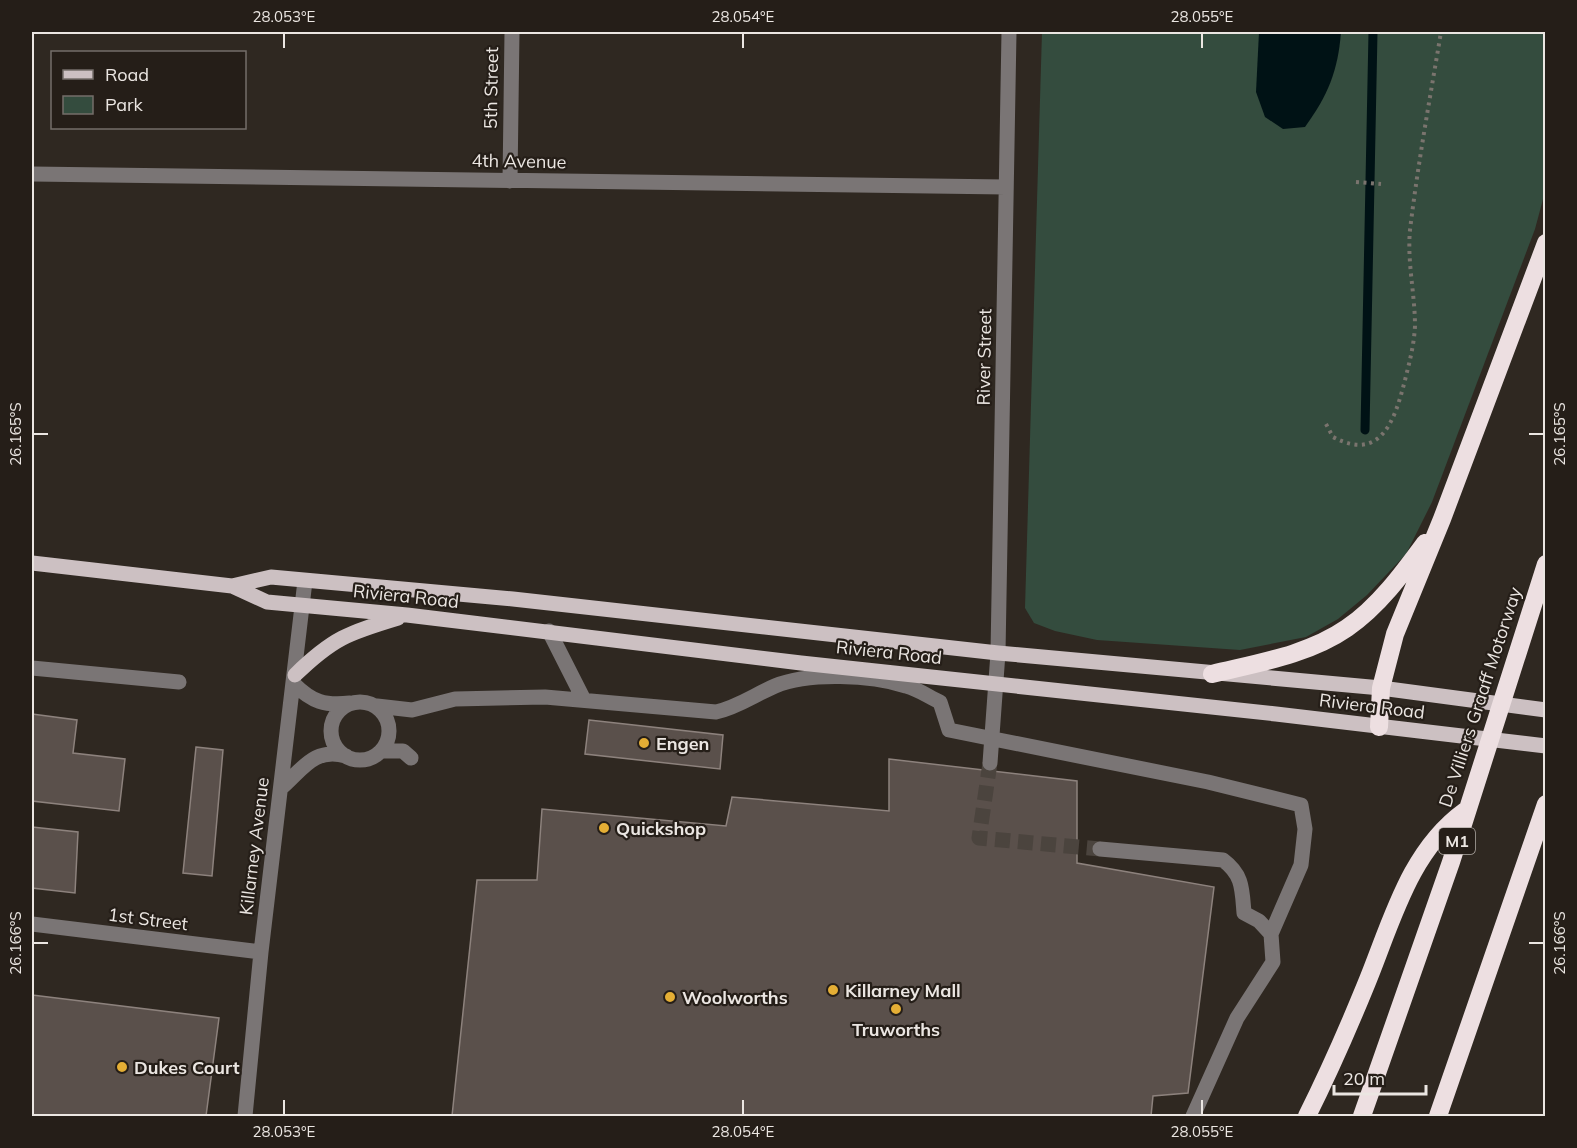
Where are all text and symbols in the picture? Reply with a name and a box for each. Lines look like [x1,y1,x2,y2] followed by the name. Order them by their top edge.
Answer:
[253,7,316,26] text: 28.053°E
[712,7,775,26] text: 28.054°E
[1171,7,1234,26] text: 28.055°E
[479,47,503,129] street label: 5th Street
[51,51,246,129] legend
[105,63,149,86] text: Road
[105,93,144,116] text: Park
[471,149,567,173] street label: 4th Avenue
[972,308,996,406] street label: River Street
[6,402,25,466] text: 26.165°S
[1550,402,1569,466] text: 26.165°S
[352,579,460,613] street label: Riviera Road
[1433,584,1527,810] street label: De Villiers Graaff Motorway
[835,635,943,669] street label: Riviera Road
[1318,688,1426,724] street label: Riviera Road
[656,732,709,755] place label: Engen
[637,736,651,750] marker: Engen
[234,776,274,916] street label: Killarney Avenue
[616,817,706,840] place label: Quickshop
[597,821,611,835] marker: Quickshop
[1439,828,1475,854] road number: M1
[107,903,189,935] street label: 1st Street
[6,911,25,975] text: 26.166°S
[1550,911,1569,975] text: 26.166°S
[845,979,961,1002] place label: Killarney Mall
[826,983,840,997] marker: Killarney Mall
[682,986,788,1009] place label: Woolworths
[663,990,677,1004] marker: Woolworths
[889,1002,903,1016] marker: Truworths
[852,1018,940,1041] place label: Truworths
[134,1056,240,1079] place label: Dukes Court
[1334,1058,1426,1096] scale bar
[115,1060,129,1074] marker: Dukes Court
[1343,1067,1385,1090] text: 20 m
[253,1122,316,1141] text: 28.053°E
[712,1122,775,1141] text: 28.054°E
[1171,1122,1234,1141] text: 28.055°E

